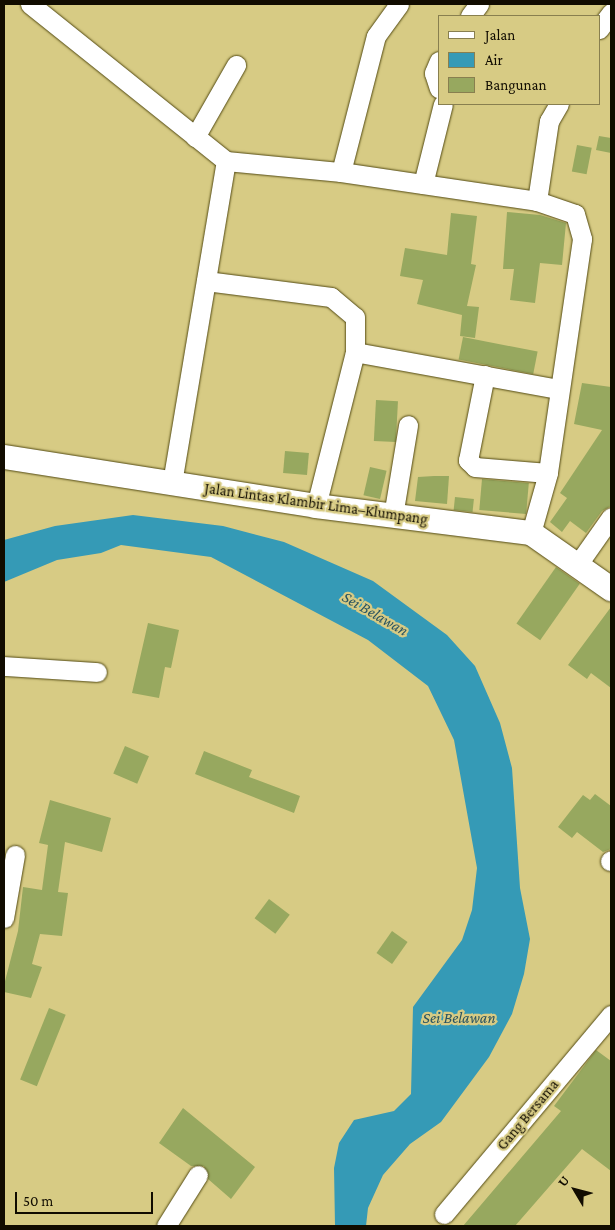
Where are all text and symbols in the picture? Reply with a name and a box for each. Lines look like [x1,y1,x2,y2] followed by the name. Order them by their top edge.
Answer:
[438,15,600,105] legend
[485,27,515,43] text: Jalan
[485,52,503,68] text: Air
[485,77,546,93] text: Bangunan
[203,479,429,529] street label: Jalan Lintas Klambir Lima–Klumpang
[339,587,411,641] water label: Sei Belawan
[423,1008,495,1028] water label: Sei Belawan
[493,1076,563,1154] street label: Gang Bersama
[550,1165,600,1215] north arrow
[554,1172,572,1190] text: U
[18,1182,155,1214] scale bar
[23,1193,53,1209] text: 50 m

